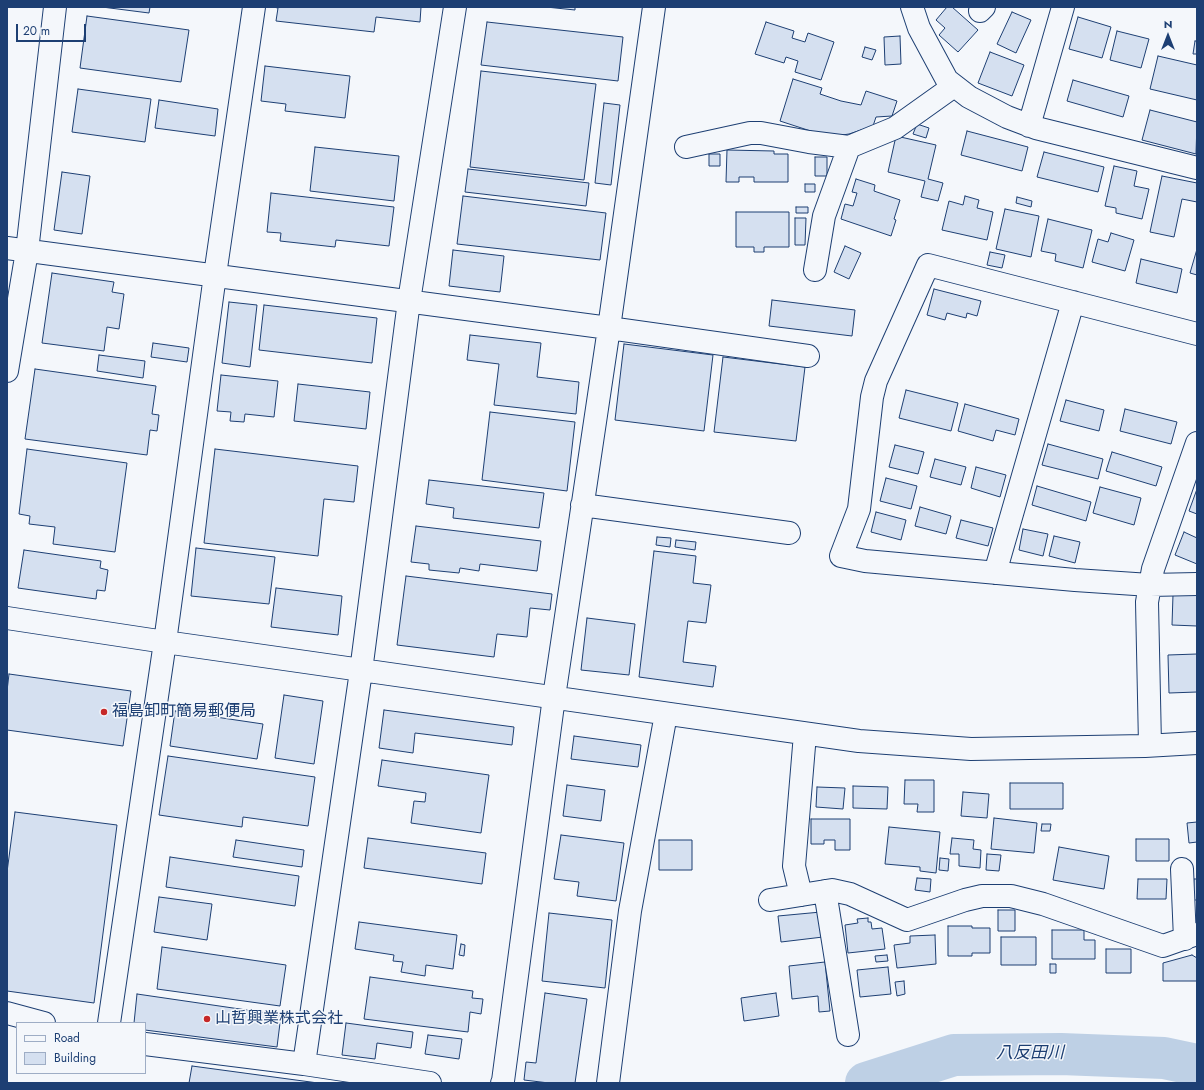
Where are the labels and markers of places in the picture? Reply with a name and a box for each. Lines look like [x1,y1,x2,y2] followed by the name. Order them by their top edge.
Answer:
[112,702,256,722] place label: 福島卸町簡易郵便局
[99,707,109,717] marker: 福島卸町簡易郵便局
[215,1009,343,1029] place label: 山哲興業株式会社
[202,1014,212,1024] marker: 山哲興業株式会社

